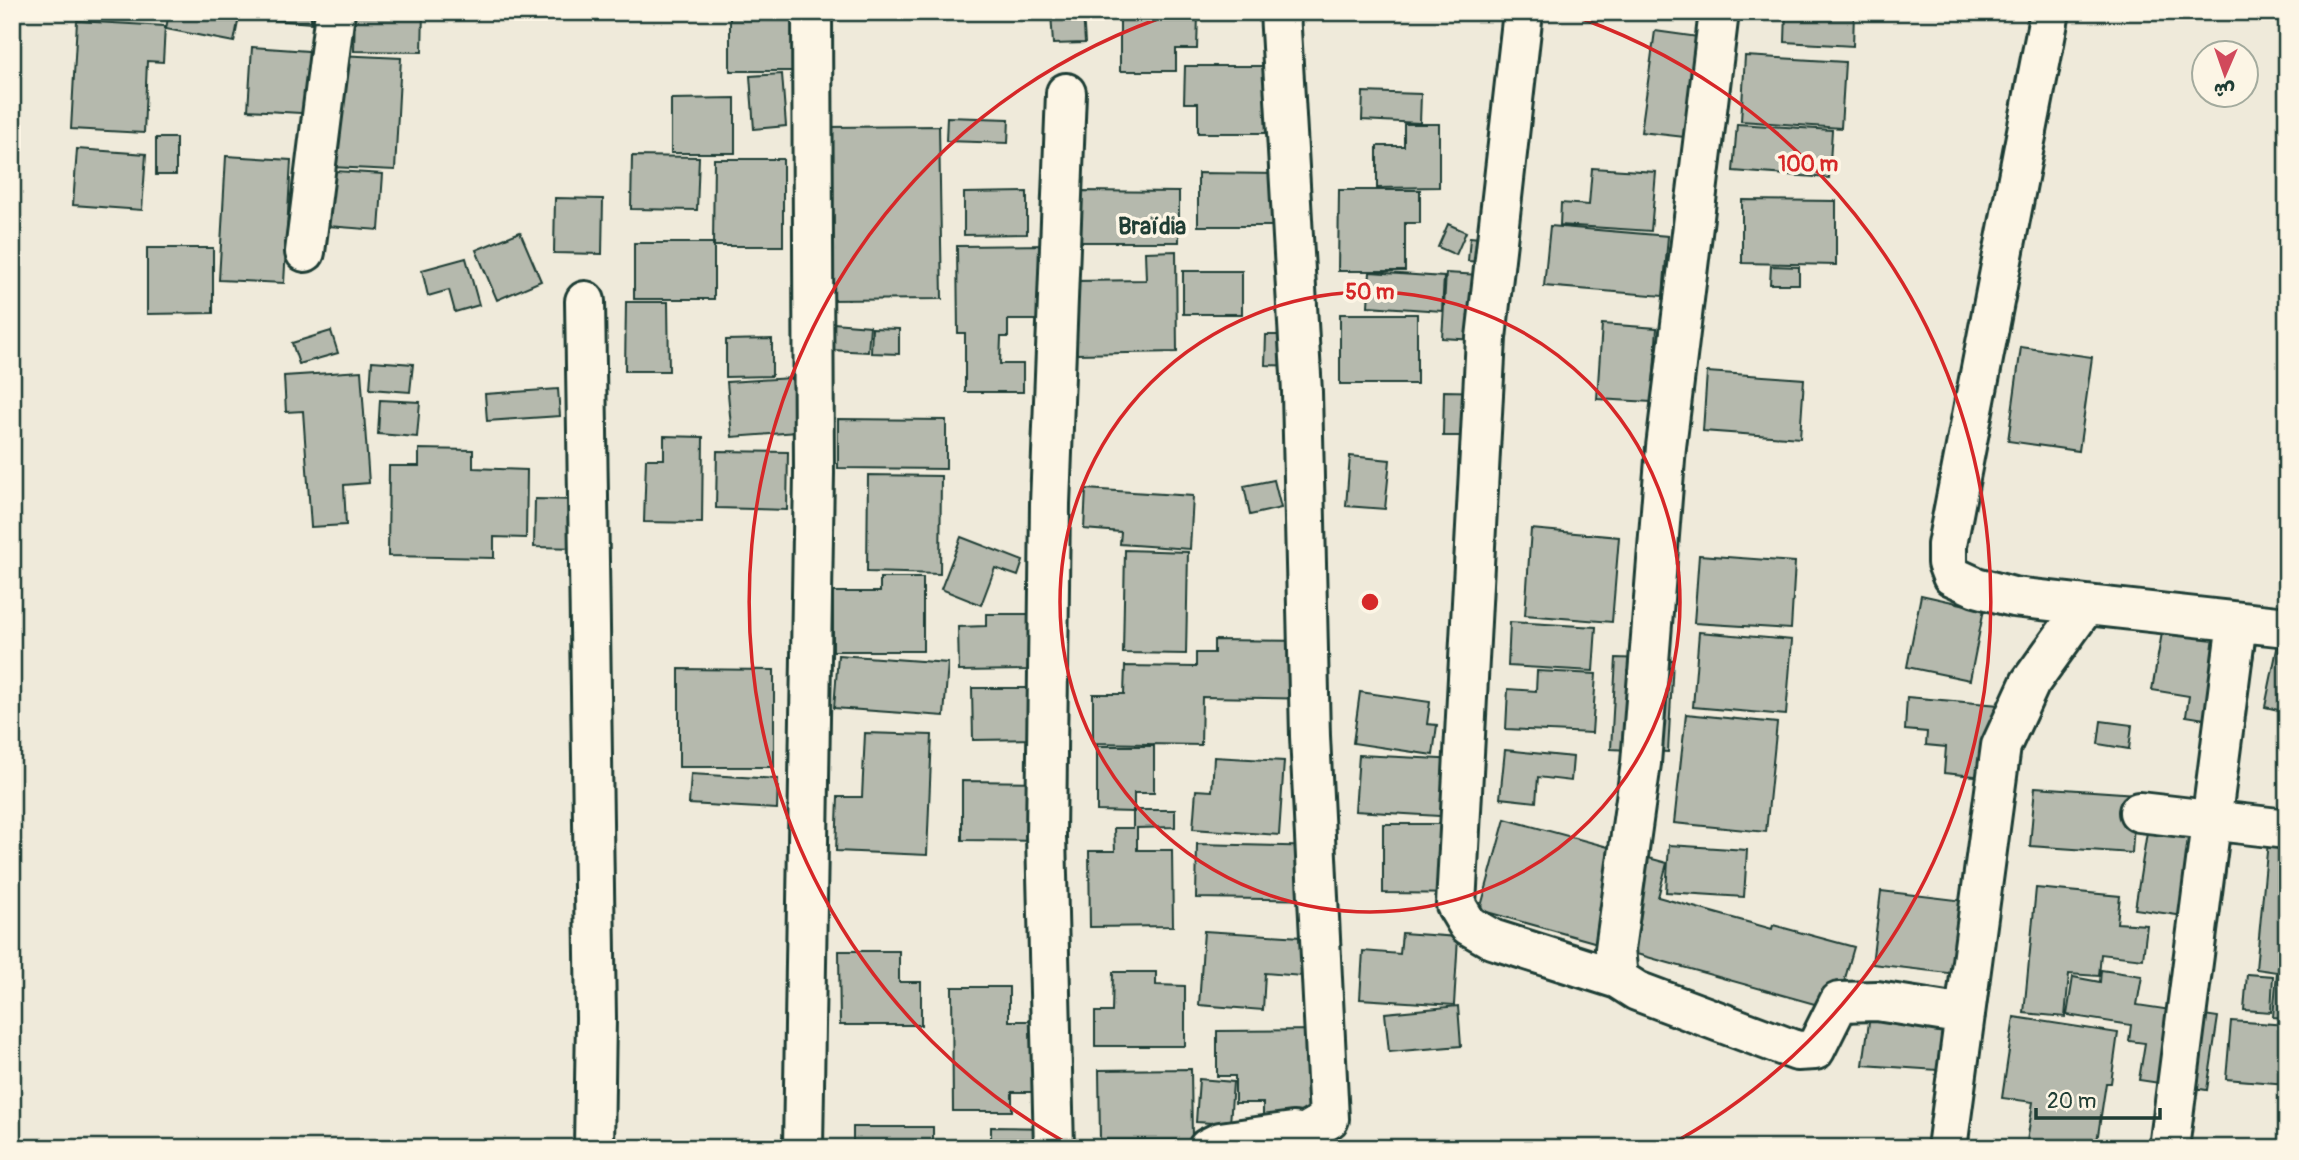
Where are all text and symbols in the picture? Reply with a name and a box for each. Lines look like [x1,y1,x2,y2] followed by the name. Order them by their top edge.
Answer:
[2190,38,2260,108] north arrow
[2213,78,2235,102] text: ش
[1778,151,1838,178] text: 100 m
[1118,212,1186,241] district label: Braïdia
[1346,279,1395,306] text: 50 m
[1358,590,1382,614] centre of rings
[2036,1076,2161,1120] scale bar
[2047,1088,2096,1115] text: 20 m

